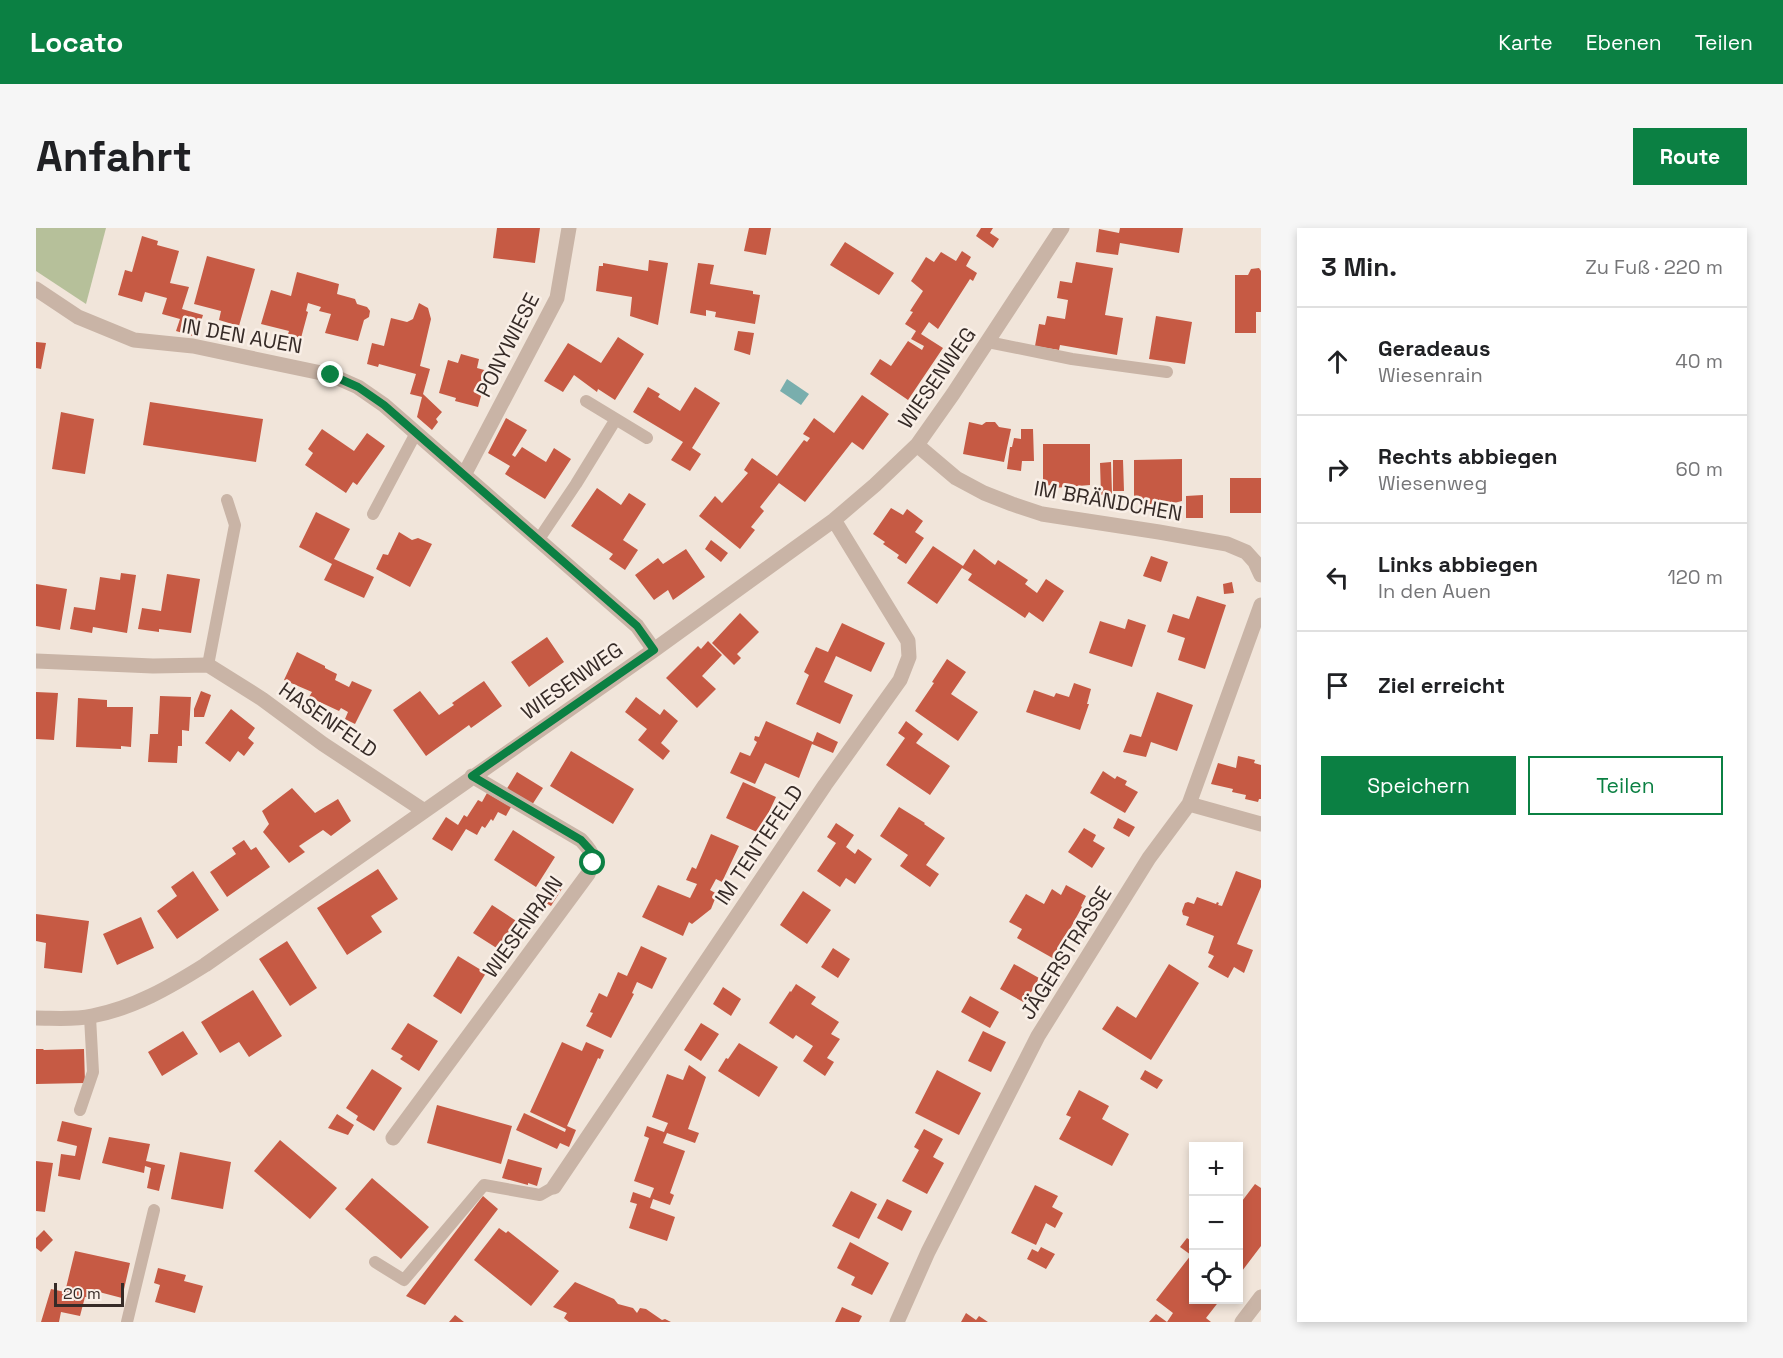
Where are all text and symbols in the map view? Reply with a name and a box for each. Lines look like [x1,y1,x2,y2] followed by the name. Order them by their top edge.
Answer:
[30,24,123,60] text: Locato
[1498,29,1553,56] text: Karte
[1586,29,1662,56] text: Ebenen
[1695,29,1753,56] text: Teilen
[1633,128,1747,185] button: Route
[36,130,192,183] text: Anfahrt
[1321,250,1397,284] text: 3 Min.
[1585,254,1723,280] text: Zu Fuß · 220 m
[470,288,545,401] street label: PONYWIESE
[180,312,304,359] street label: IN DEN AUEN
[892,322,981,434] street label: WIESENWEG
[1378,334,1490,362] text: Geradeaus
[1321,345,1354,378] icon: ahead
[1675,348,1723,374] text: 40 m
[317,361,343,387] route end
[1378,362,1483,388] text: Wiesenrain
[1378,442,1558,470] text: Rechts abbiegen
[1321,453,1354,486] icon: right
[1676,456,1723,482] text: 60 m
[1378,470,1487,496] text: Wiesenweg
[1032,474,1184,527] street label: IM BRÄNDCHEN
[1378,550,1538,578] text: Links abbiegen
[1321,561,1354,594] icon: left
[1667,564,1723,590] text: 120 m
[1378,578,1491,604] text: In den Auen
[516,636,628,725] street label: WIESENWEG
[1321,669,1354,702] icon: arrive
[1378,671,1505,699] text: Ziel erreicht
[274,676,383,763] street label: HASENFELD
[1321,756,1516,815] button: Speichern
[1528,756,1723,815] button: Teilen
[709,780,809,910] street label: IM TENTEFELD
[579,849,605,875] route start
[477,870,569,983] street label: WIESENRAIN
[1014,881,1117,1024] street label: JÄGERSTRASSE
[1189,1142,1243,1304] map controls
[1189,1142,1243,1196] button: +
[1189,1196,1243,1250] button: −
[1189,1250,1243,1304] button: locate
[54,1280,124,1308] scale bar
[63,1283,101,1304] text: 20 m

